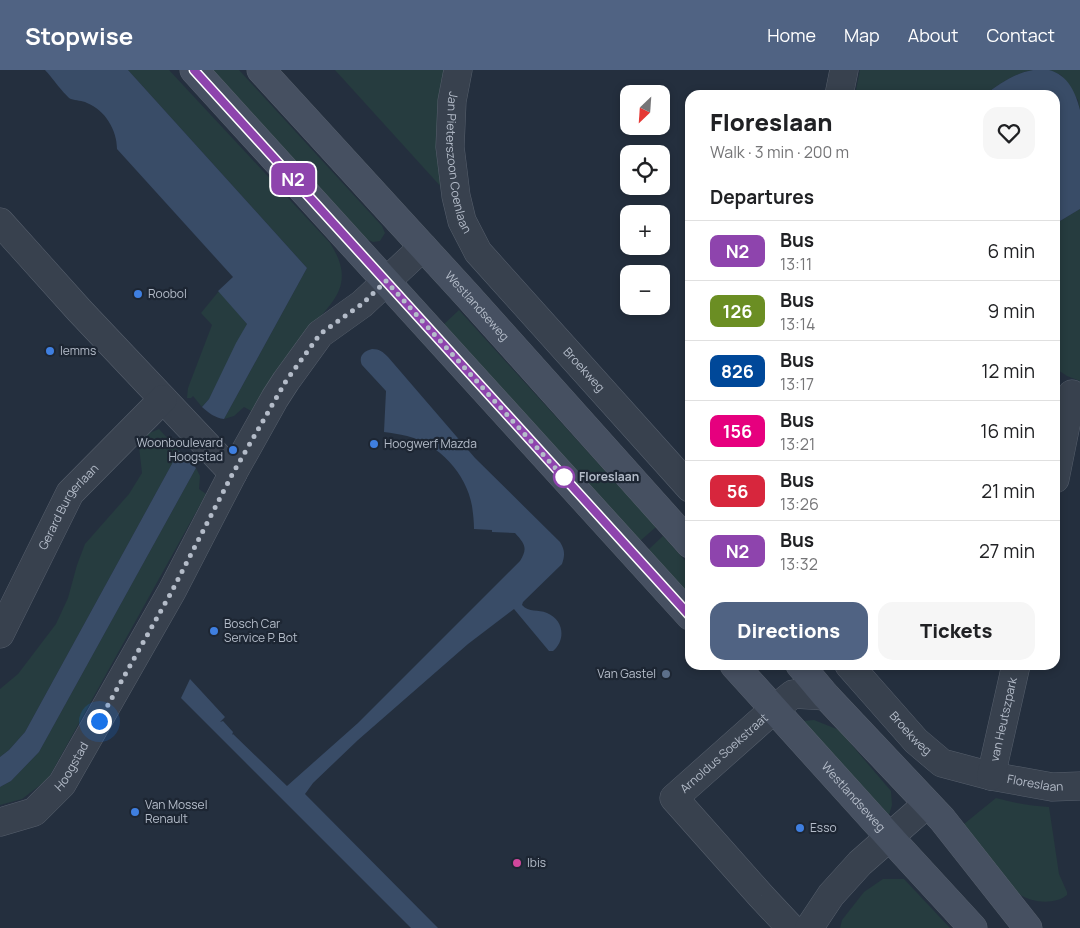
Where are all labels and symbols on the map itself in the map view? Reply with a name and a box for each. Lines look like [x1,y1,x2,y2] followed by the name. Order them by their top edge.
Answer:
[620,85,670,135] north arrow
[442,90,476,236] street label: Jan Pieterszoon Coenlaan
[270,163,316,195] line badge: N2
[441,267,513,344] street label: Westlandseweg
[148,285,187,302] place label: Roobol
[132,288,144,300] marker: Roobol
[60,342,96,359] place label: Iemms
[560,343,609,396] street label: Broekweg
[44,345,56,357] marker: Iemms
[137,434,223,465] place label: Woonboulevard Hoogstad
[384,435,477,452] place label: Hoogwerf Mazda
[368,438,380,450] marker: Hoogwerf Mazda
[227,444,239,456] marker: Woonboulevard Hoogstad
[34,460,102,553] street label: Gerard Burgerlaan
[553,466,575,488] marker: Floreslaan
[579,468,639,485] place label: Floreslaan
[224,615,298,646] place label: Bosch Car Service P. Bot
[208,625,220,637] marker: Bosch Car Service P. Bot
[597,665,656,682] place label: Van Gastel
[660,668,672,680] marker: Van Gastel
[986,675,1021,763] street label: van Heutszpark
[886,708,936,759] street label: Broekweg
[87,709,112,734] your location
[676,709,772,797] street label: Arnoldus Soekstraat
[50,739,92,795] street label: Hoogstad
[818,758,890,835] street label: Westlandseweg
[1006,770,1064,795] street label: Floreslaan
[145,796,207,827] place label: Van Mossel Renault
[129,806,141,818] marker: Van Mossel Renault
[810,819,837,836] place label: Esso
[794,822,806,834] marker: Esso
[527,854,546,871] place label: Ibis
[511,857,523,869] marker: Ibis

